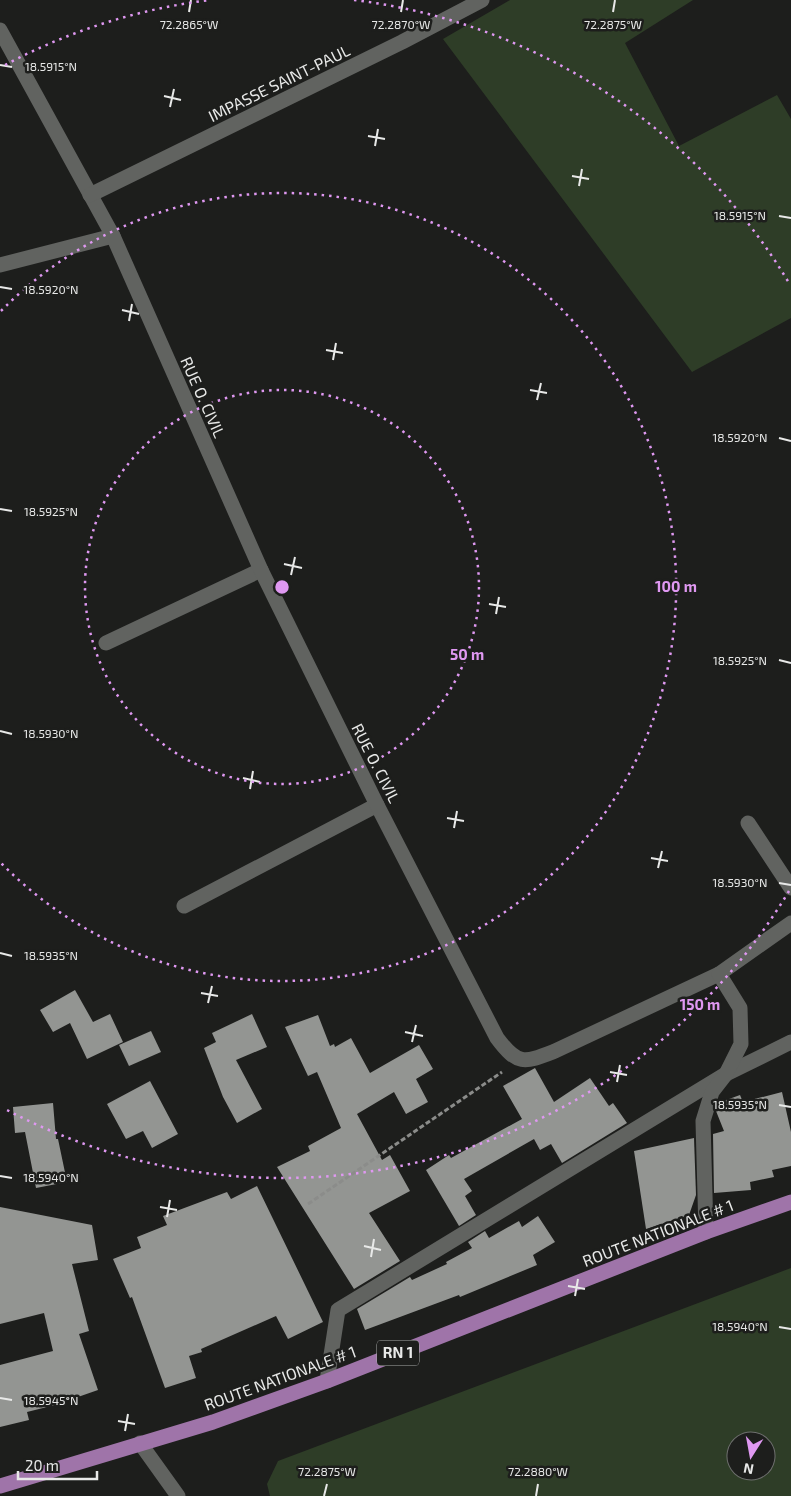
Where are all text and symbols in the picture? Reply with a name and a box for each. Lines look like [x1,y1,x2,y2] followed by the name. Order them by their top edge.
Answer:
[160,17,218,31] text: 72.2865°W
[372,17,430,31] text: 72.2870°W
[584,17,642,31] text: 72.2875°W
[205,40,353,125] street label: IMPASSE SAINT-PAUL
[25,59,77,73] text: 18.5915°N
[714,208,766,222] text: 18.5915°N
[24,282,78,296] text: 18.5920°N
[177,353,230,440] street label: RUE O. CIVIL
[713,430,767,444] text: 18.5920°N
[24,504,78,518] text: 18.5925°N
[655,577,697,595] text: 100 m
[273,578,291,596] centre of rings
[450,645,484,663] text: 50 m
[713,653,767,667] text: 18.5925°N
[348,720,405,806] street label: RUE O. CIVIL
[24,726,78,740] text: 18.5930°N
[713,875,767,889] text: 18.5930°N
[24,948,78,962] text: 18.5935°N
[680,995,720,1013] text: 150 m
[713,1097,767,1111] text: 18.5935°N
[23,1170,79,1184] text: 18.5940°N
[580,1195,736,1270] street label: ROUTE NATIONALE # 1
[712,1319,768,1333] text: 18.5940°N
[377,1340,419,1366] road number: RN 1
[201,1341,358,1414] street label: ROUTE NATIONALE # 1
[24,1393,78,1407] text: 18.5945°N
[726,1431,776,1481] north arrow
[18,1448,96,1480] scale bar
[25,1456,59,1474] text: 20 m
[742,1460,755,1479] text: N
[298,1464,356,1478] text: 72.2875°W
[508,1464,568,1478] text: 72.2880°W

